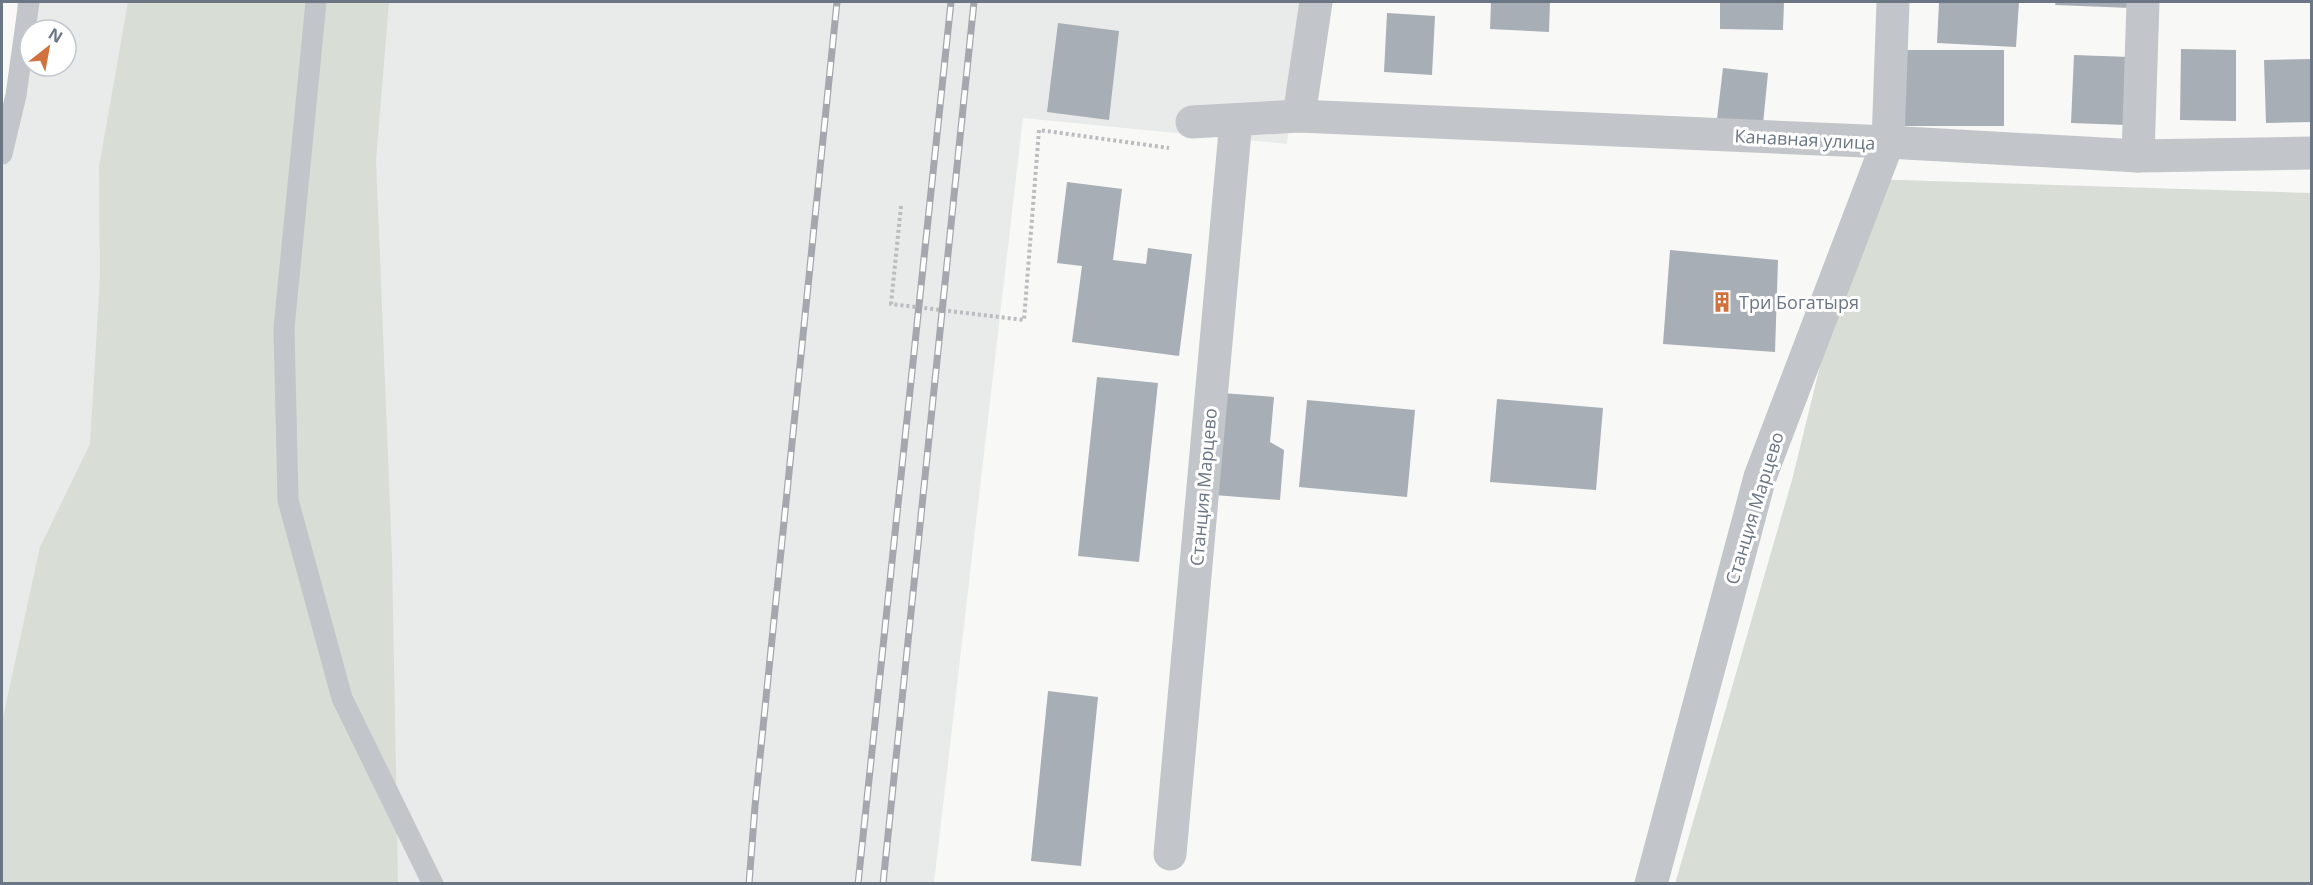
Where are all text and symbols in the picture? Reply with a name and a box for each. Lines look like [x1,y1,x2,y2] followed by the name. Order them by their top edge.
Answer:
[18,18,78,78] north arrow
[44,22,67,48] text: N
[1734,123,1876,155] street label: Канавная улица
[1710,290,1734,314] building icon: Три Богатыря
[1739,290,1859,314] place label: Три Богатыря
[1184,407,1222,567] street label: Станция Марцево
[1719,429,1789,587] street label: Станция Марцево

